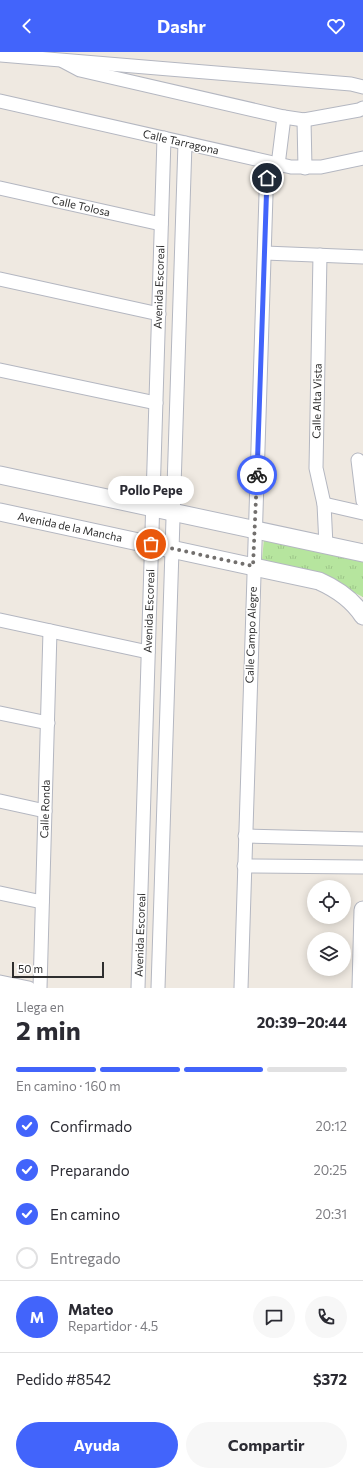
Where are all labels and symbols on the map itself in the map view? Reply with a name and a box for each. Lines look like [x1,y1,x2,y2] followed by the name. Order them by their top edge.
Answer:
[142,126,220,157] street label: Calle Tarragona
[250,161,284,195] pin
[51,192,112,219] street label: Calle Tolosa
[151,245,166,329] street label: Avenida Escoreal
[309,363,324,439] street label: Calle Alta Vista
[237,455,277,495] courier
[108,476,194,504] callout: Pollo Pepe
[17,509,124,544] street label: Avenida de la Mancha
[134,527,168,561] pin
[141,569,156,653] street label: Avenida Escoreal
[242,586,259,684] street label: Calle Campo Alegre
[37,779,52,839] street label: Calle Ronda
[132,893,147,977] street label: Avenida Escoreal
[12,960,104,979] scale bar

